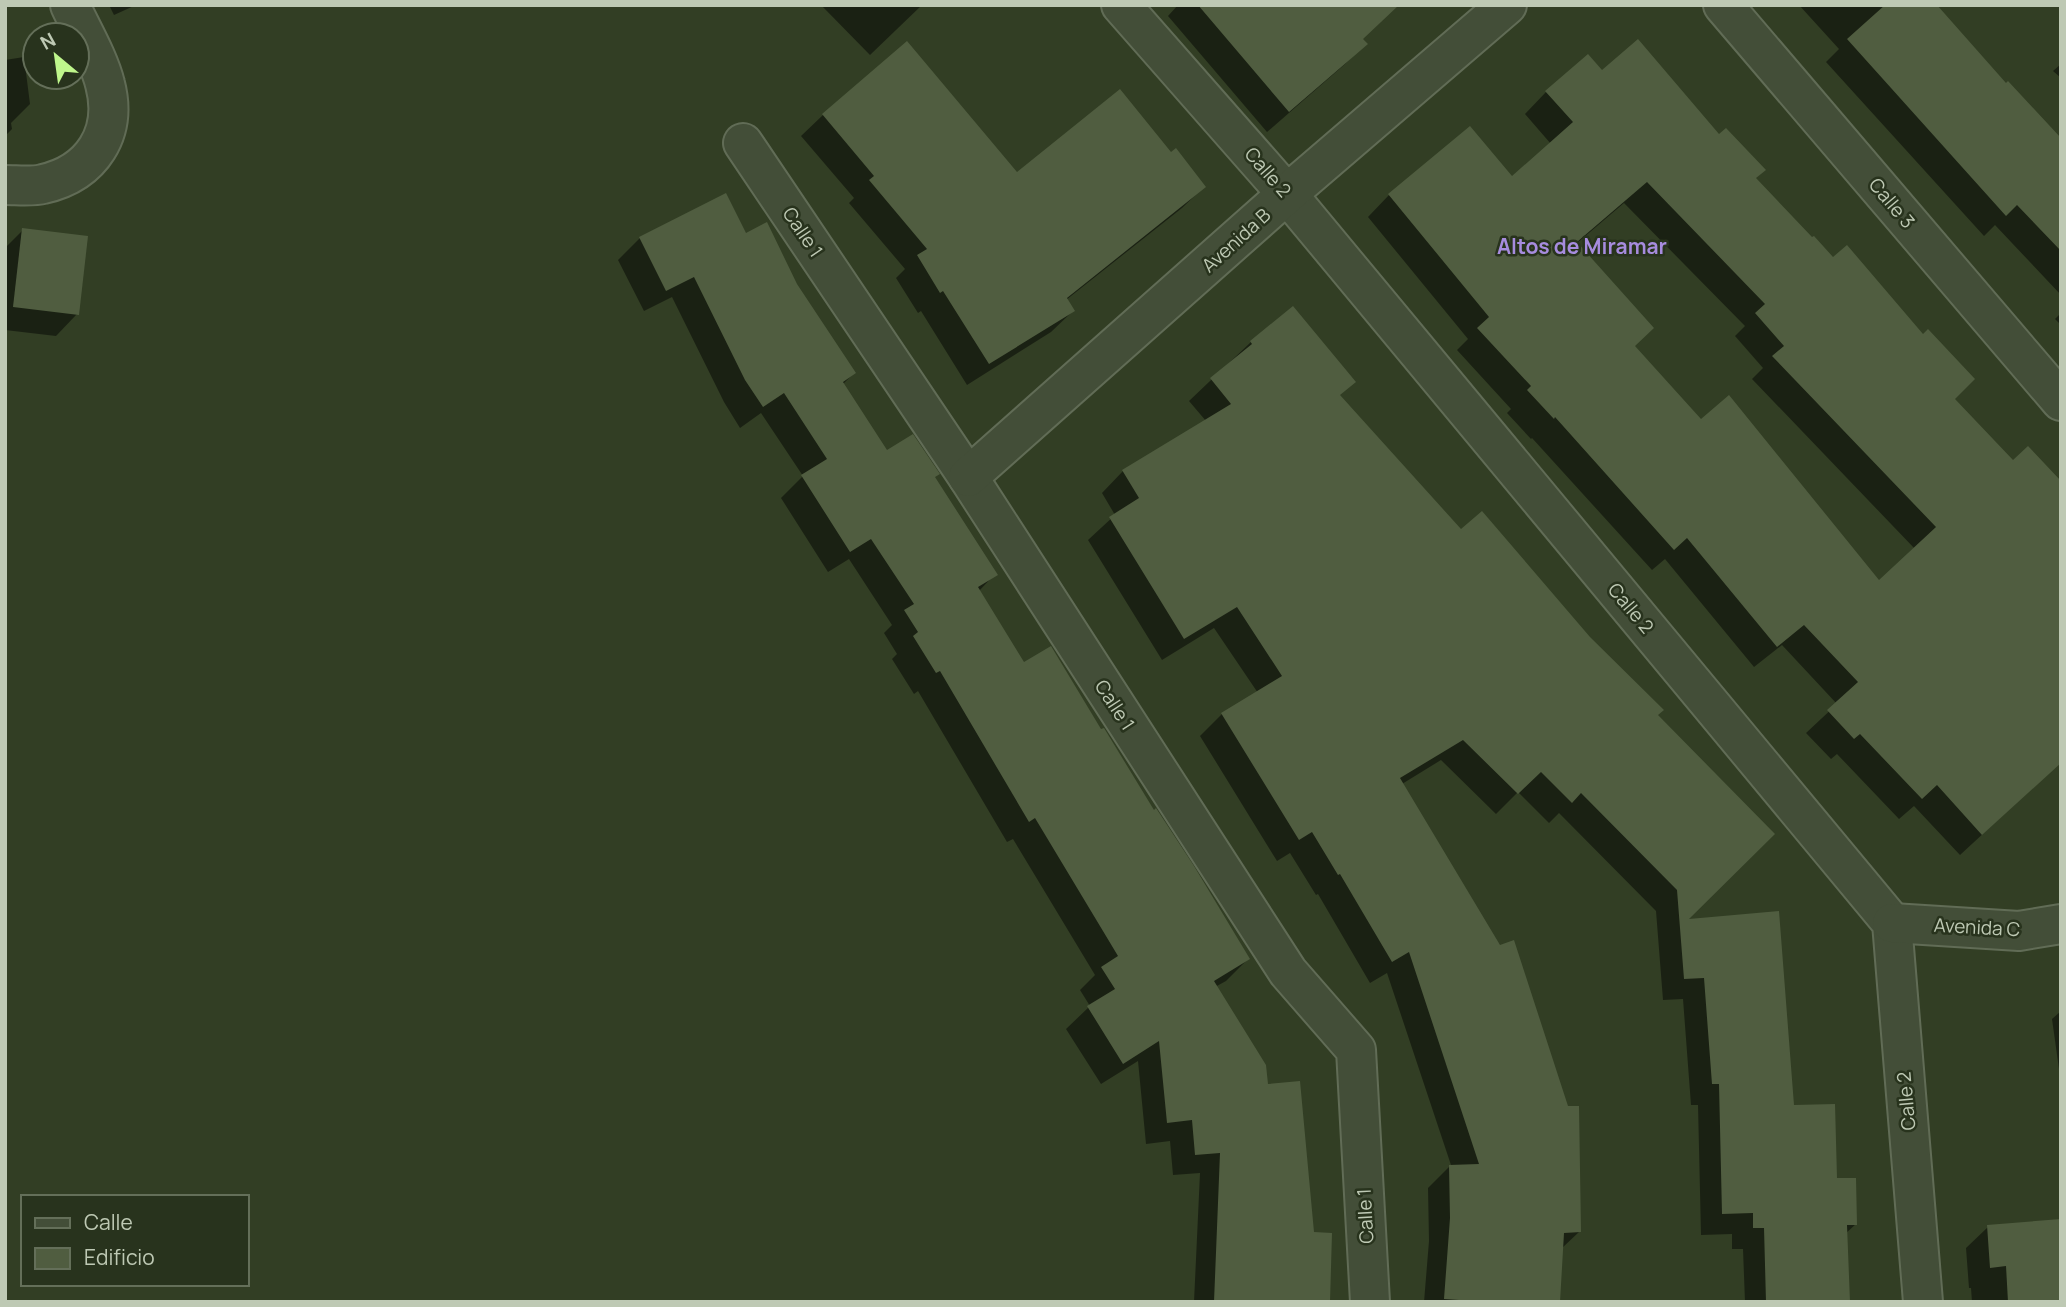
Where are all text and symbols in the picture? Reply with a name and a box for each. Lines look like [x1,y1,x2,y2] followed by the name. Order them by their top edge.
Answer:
[21,21,91,91] north arrow
[35,26,60,56] text: N
[1239,141,1297,203] street label: Calle 2
[1863,172,1921,234] street label: Calle 3
[777,202,829,262] street label: Calle 1
[1196,202,1276,278] street label: Avenida B
[1497,232,1667,260] district label: Altos de Miramar
[1602,577,1660,639] street label: Calle 2
[1089,675,1141,735] street label: Calle 1
[1933,912,2021,942] street label: Avenida C
[1890,1071,1922,1131] street label: Calle 2
[1351,1188,1379,1244] street label: Calle 1
[21,1195,248,1286] legend
[84,1208,133,1236] text: Calle
[84,1243,155,1271] text: Edificio

